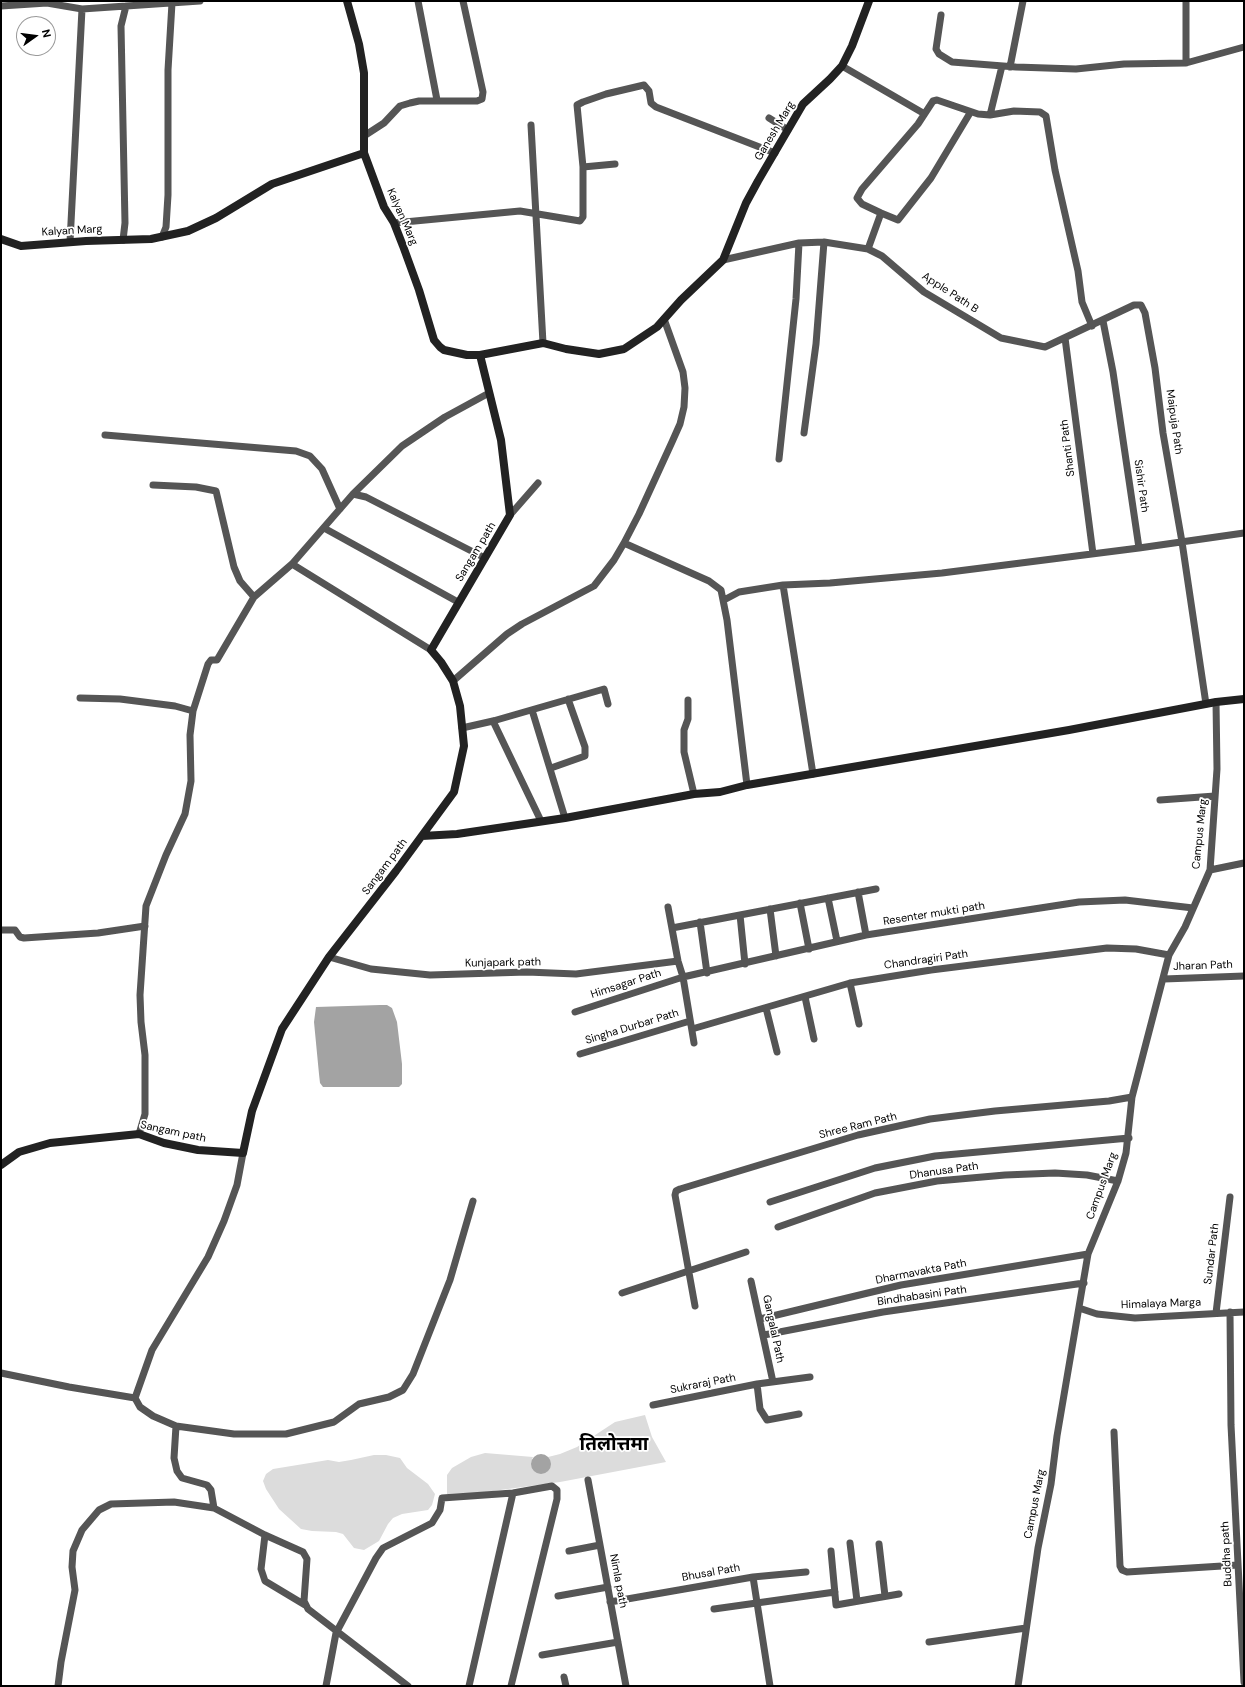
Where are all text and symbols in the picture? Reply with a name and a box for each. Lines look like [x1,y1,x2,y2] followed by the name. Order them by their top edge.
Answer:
[16,16,56,56] north arrow
[39,28,54,39] text: N
[752,99,798,163] street label: Ganesh Marg
[384,186,420,248] street label: Kalyan Marg
[41,223,103,239] street label: Kalyan Marg
[919,270,981,316] street label: Apple Path B
[1163,389,1185,455] street label: Maipuja Path
[1058,419,1078,477] street label: Shanti Path
[1131,459,1151,513] street label: Sishir Path
[453,520,499,584] street label: Sangam path
[1190,798,1210,870] street label: Campus Marg
[360,836,410,898] street label: Sangam path
[882,899,986,929] street label: Resenter mukti path
[883,948,969,972] street label: Chandragiri Path
[465,956,541,970] street label: Kunjapark path
[1173,958,1233,974] street label: Jharan Path
[589,966,663,1002] street label: Himsagar Path
[584,1006,680,1048] street label: Singha Durbar Path
[818,1110,898,1142] street label: Shree Ram Path
[139,1119,207,1145] street label: Sangam path
[1084,1151,1120,1221] street label: Campus Marg
[909,1160,979,1182] street label: Dhanusa Path
[1202,1223,1222,1285] street label: Sundar Path
[874,1257,968,1287] street label: Dharmavakta Path
[876,1283,968,1309] street label: Bindhabasini Path
[759,1294,787,1364] street label: Gangalal Path
[1121,1296,1201,1312] street label: Himalaya Marga
[669,1371,737,1397] street label: Sukraraj Path
[580,1434,648,1456] district label: तिलोत्तमा
[1022,1468,1048,1540] street label: Campus Marg
[1219,1521,1235,1587] street label: Buddha path
[606,1553,630,1609] street label: Nimla path
[681,1561,741,1585] street label: Bhusal Path

